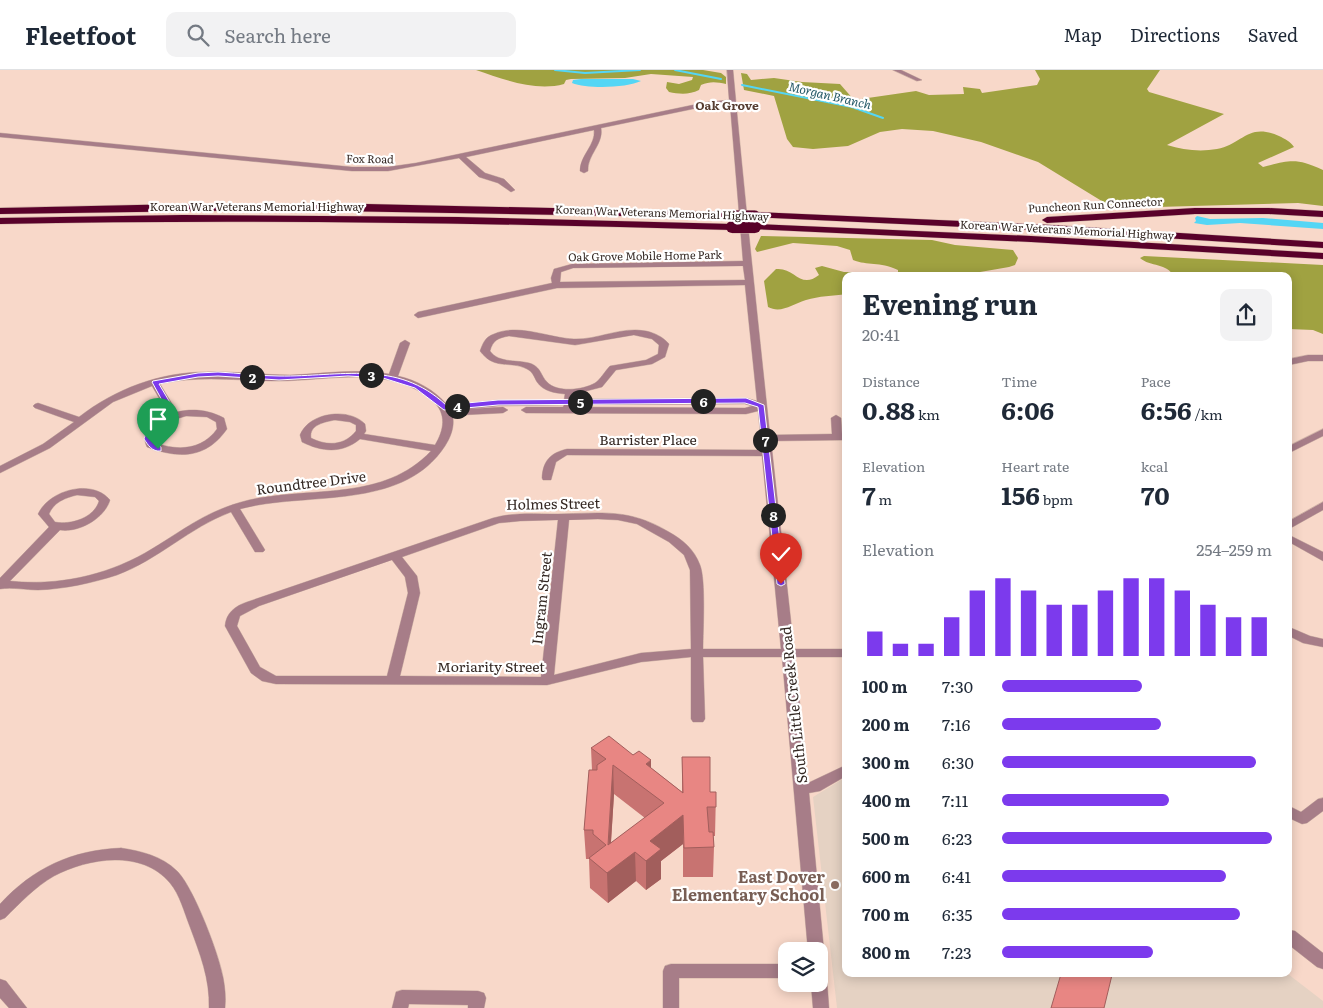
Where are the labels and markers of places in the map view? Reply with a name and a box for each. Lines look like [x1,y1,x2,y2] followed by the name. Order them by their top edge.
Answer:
[358,362,384,388] pin: 3
[240,364,264,390] pin: 2
[690,388,716,414] pin: 6
[568,390,592,414] pin: 5
[444,394,470,418] pin: 4
[137,398,179,449] pin
[752,428,778,452] pin: 7
[760,502,786,528] pin: 8
[760,533,802,584] pin
[672,864,825,906] place label: East Dover Elementary School
[829,879,841,891] marker: East Dover Elementary School

